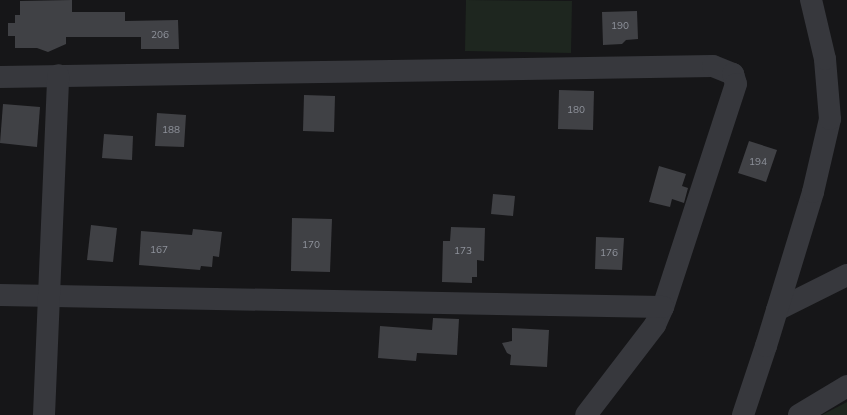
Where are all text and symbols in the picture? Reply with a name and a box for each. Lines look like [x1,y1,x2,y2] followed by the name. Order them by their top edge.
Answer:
[611,20,629,32] house number: 190
[151,29,169,41] house number: 206
[567,104,585,116] house number: 180
[162,124,180,136] house number: 188
[749,156,767,168] house number: 194
[302,239,320,251] house number: 170
[150,244,168,256] house number: 167
[454,245,472,257] house number: 173
[600,247,618,259] house number: 176

